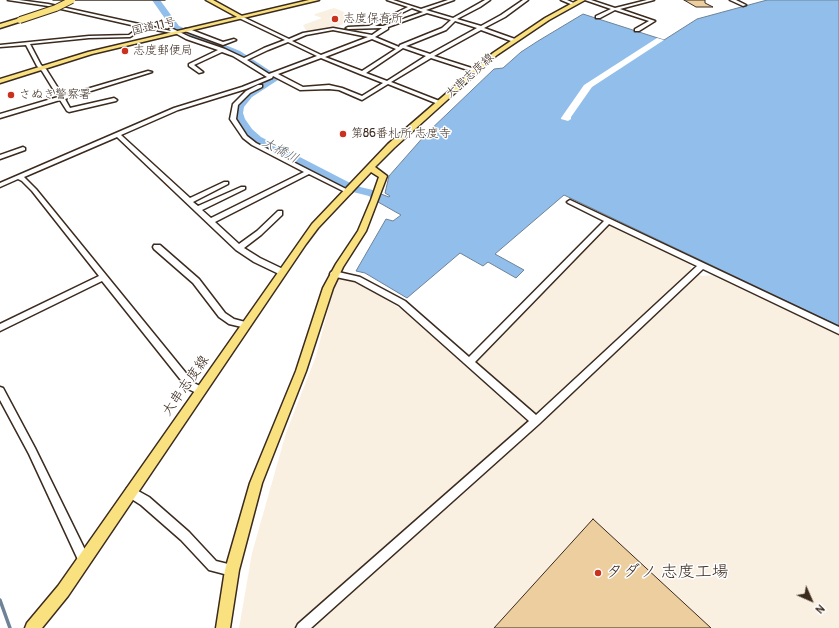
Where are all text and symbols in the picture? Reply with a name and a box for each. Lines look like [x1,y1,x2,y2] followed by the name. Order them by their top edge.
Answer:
[343,12,403,26] place label: 志度保育所
[330,14,340,24] marker: 志度保育所
[130,15,178,39] street label: 国道11号
[133,44,193,58] place label: 志度郵便局
[120,46,130,56] marker: 志度郵便局
[443,51,497,101] street label: 大串志度線
[19,88,91,102] place label: さぬき警察署
[6,90,16,100] marker: さぬき警察署
[351,127,451,141] place label: 第86番札所 志度寺
[338,129,348,139] marker: 第86番札所 志度寺
[259,135,301,167] water label: 大橋川
[159,353,213,419] street label: 大串志度線
[606,563,729,583] place label: タダノ 志度工場
[593,568,603,578] marker: タダノ 志度工場
[791,580,831,620] north arrow
[813,602,827,616] text: N

